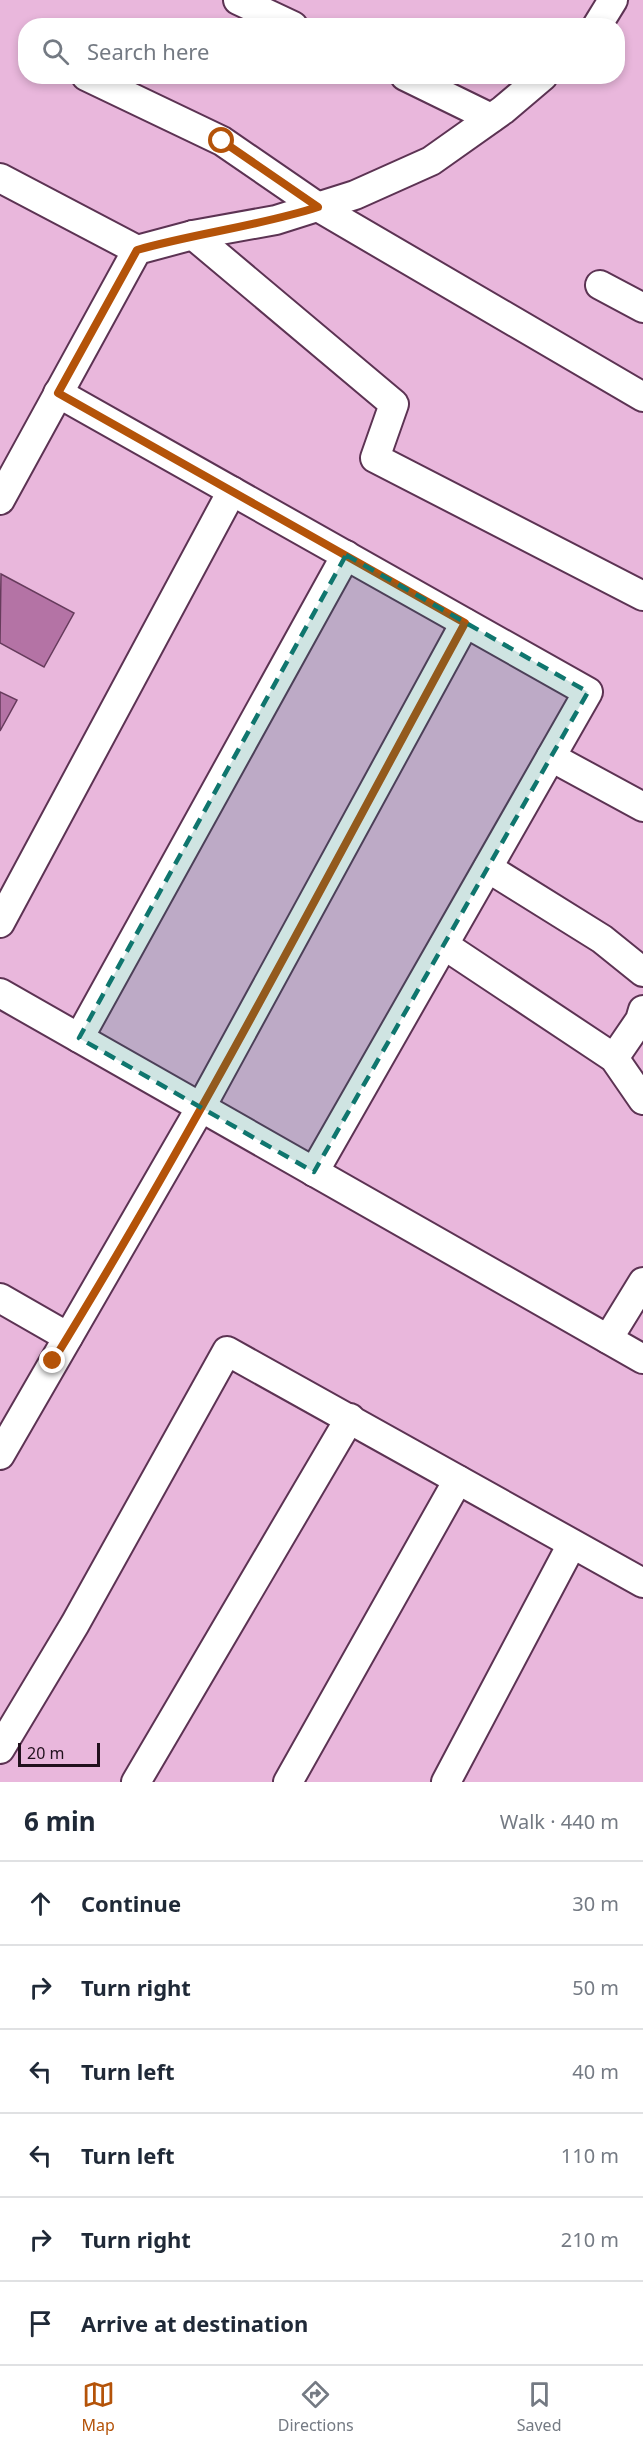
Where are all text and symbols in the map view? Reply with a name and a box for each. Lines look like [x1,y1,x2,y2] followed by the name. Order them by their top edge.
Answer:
[18,18,625,84] search box
[39,35,72,68] icon: search
[87,36,209,66] text: Search here
[208,127,234,153] route start
[39,1347,65,1373] route end
[18,1740,100,1768] scale bar
[27,1742,64,1764] text: 20 m
[24,1803,96,1839] text: 6 min
[500,1808,619,1835] text: Walk · 440 m
[24,1887,57,1920] icon: ahead
[81,1888,181,1918] text: Continue
[572,1890,619,1917] text: 30 m
[24,1971,57,2004] icon: right
[81,1972,191,2002] text: Turn right
[572,1974,619,2001] text: 50 m
[24,2055,57,2088] icon: left
[81,2056,175,2086] text: Turn left
[572,2058,619,2085] text: 40 m
[24,2139,57,2172] icon: left
[81,2140,175,2170] text: Turn left
[561,2142,619,2169] text: 110 m
[24,2223,57,2256] icon: right
[81,2224,191,2254] text: Turn right
[561,2226,619,2253] text: 210 m
[24,2307,57,2340] icon: arrive
[81,2308,308,2338] text: Arrive at destination
[81,2378,115,2436] tab: Map
[278,2378,354,2436] tab: Directions
[517,2378,561,2436] tab: Saved

